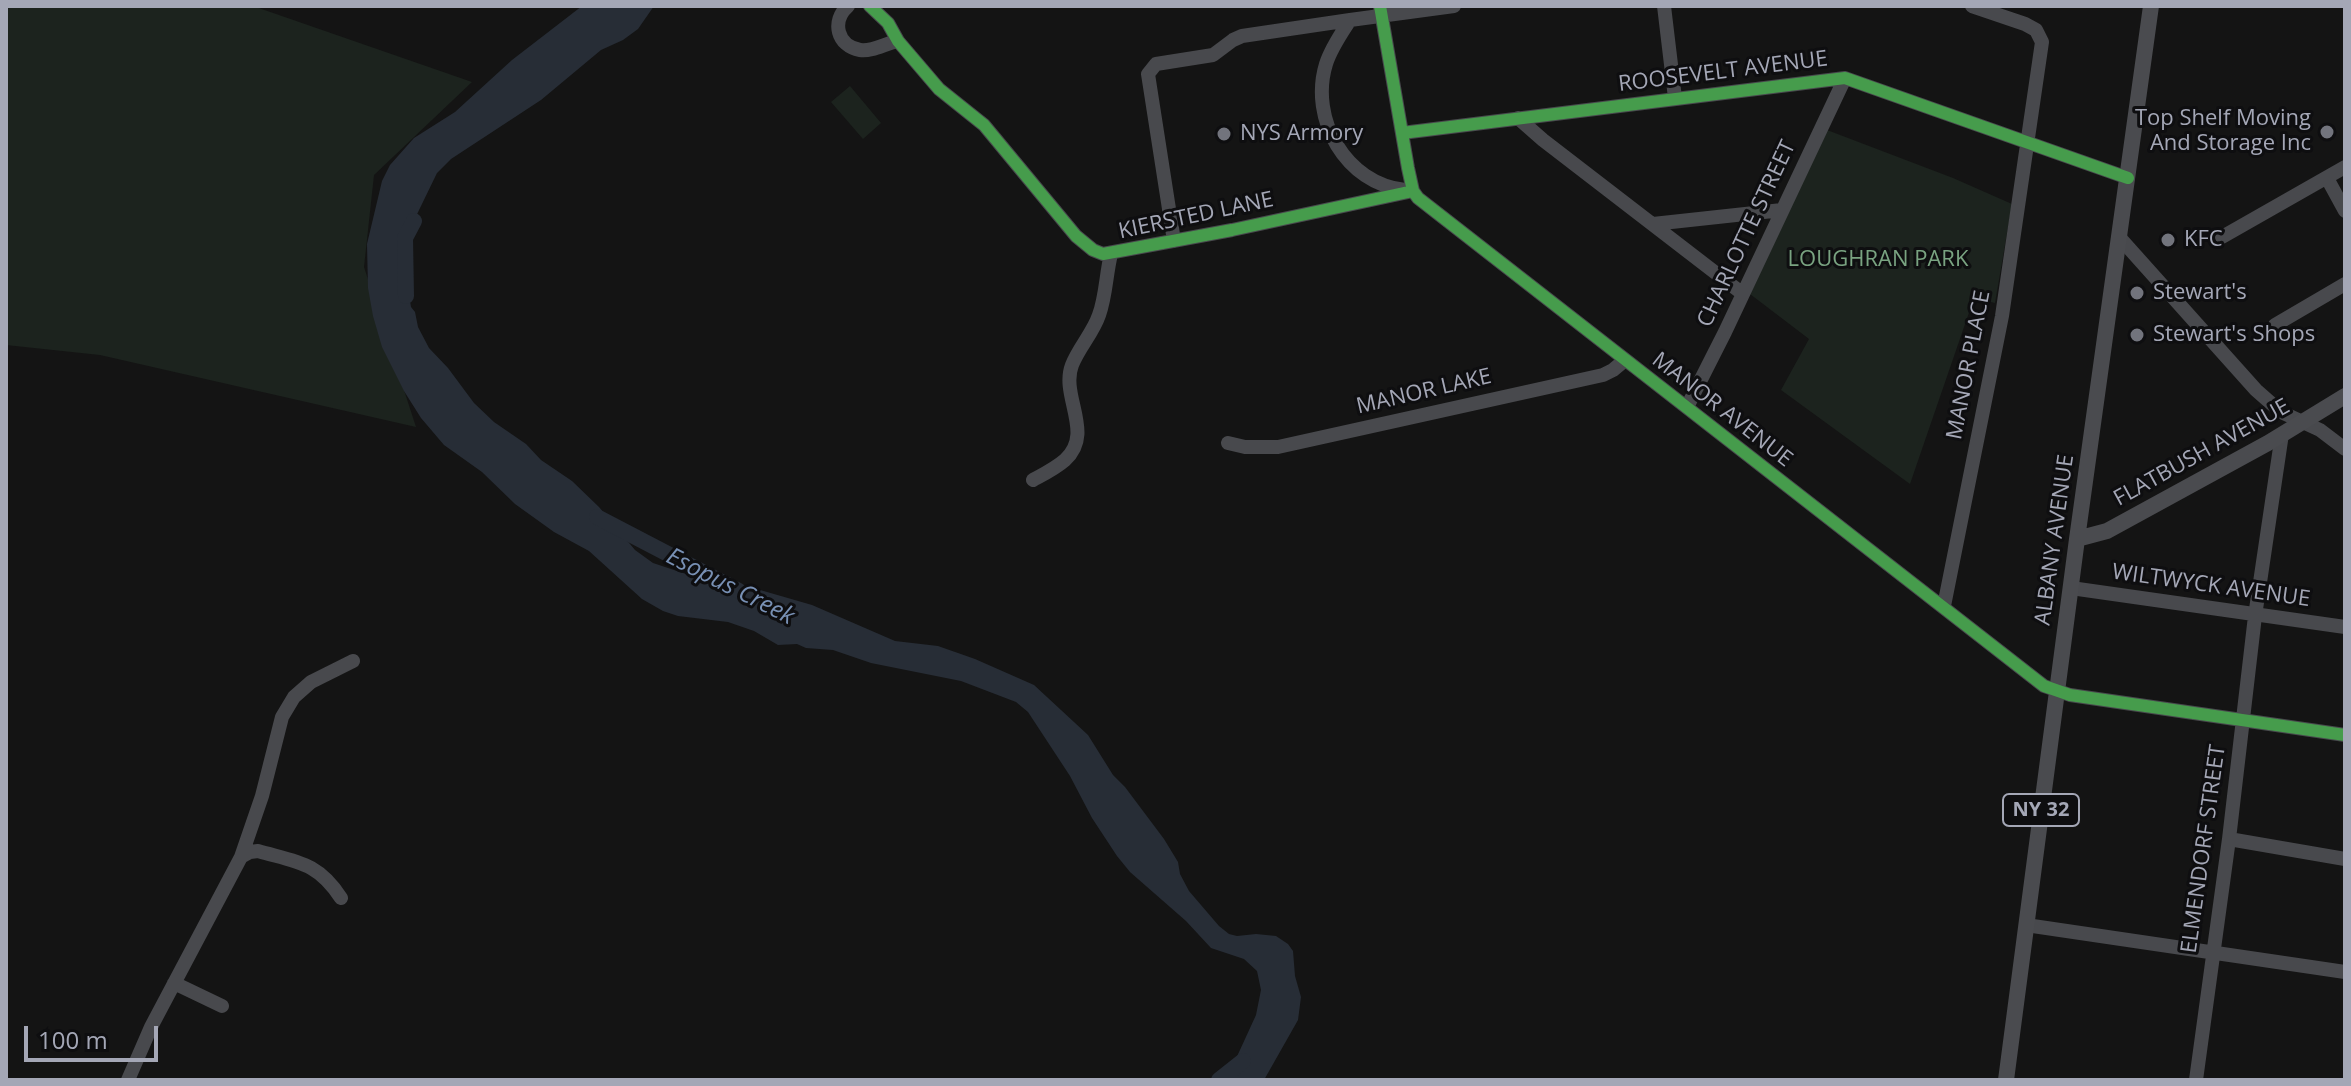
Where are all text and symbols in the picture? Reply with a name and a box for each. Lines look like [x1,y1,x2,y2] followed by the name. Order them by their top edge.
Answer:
[1617,46,1829,98] street label: ROOSEVELT AVENUE
[2135,106,2311,158] place label: Top Shelf Moving And Storage Inc
[1240,121,1363,147] place label: NYS Armory
[2318,123,2336,141] marker: Top Shelf Moving And Storage Inc
[1215,125,1233,143] marker: NYS Armory
[1692,137,1802,331] street label: CHARLOTTE STREET
[1116,187,1276,245] street label: KIERSTED LANE
[2184,227,2223,253] place label: KFC
[2159,231,2177,249] marker: KFC
[1788,247,1968,273] park label: LOUGHRAN PARK
[2153,280,2247,306] place label: Stewart's
[2128,284,2146,302] marker: Stewart's
[1942,288,1996,442] street label: MANOR PLACE
[2153,322,2315,348] place label: Stewart's Shops
[2128,326,2146,344] marker: Stewart's Shops
[1647,347,1797,473] street label: MANOR AVENUE
[1354,364,1494,420] street label: MANOR LAKE
[2109,394,2295,512] street label: FLATBUSH AVENUE
[2030,453,2080,627] street label: ALBANY AVENUE
[661,542,799,632] water label: Esopus Creek
[2110,559,2312,613] street label: WILTWYCK AVENUE
[2176,743,2232,955] street label: ELMENDORF STREET
[2003,794,2079,826] road number: NY 32
[28,1010,162,1060] scale bar
[38,1023,108,1056] text: 100 m

